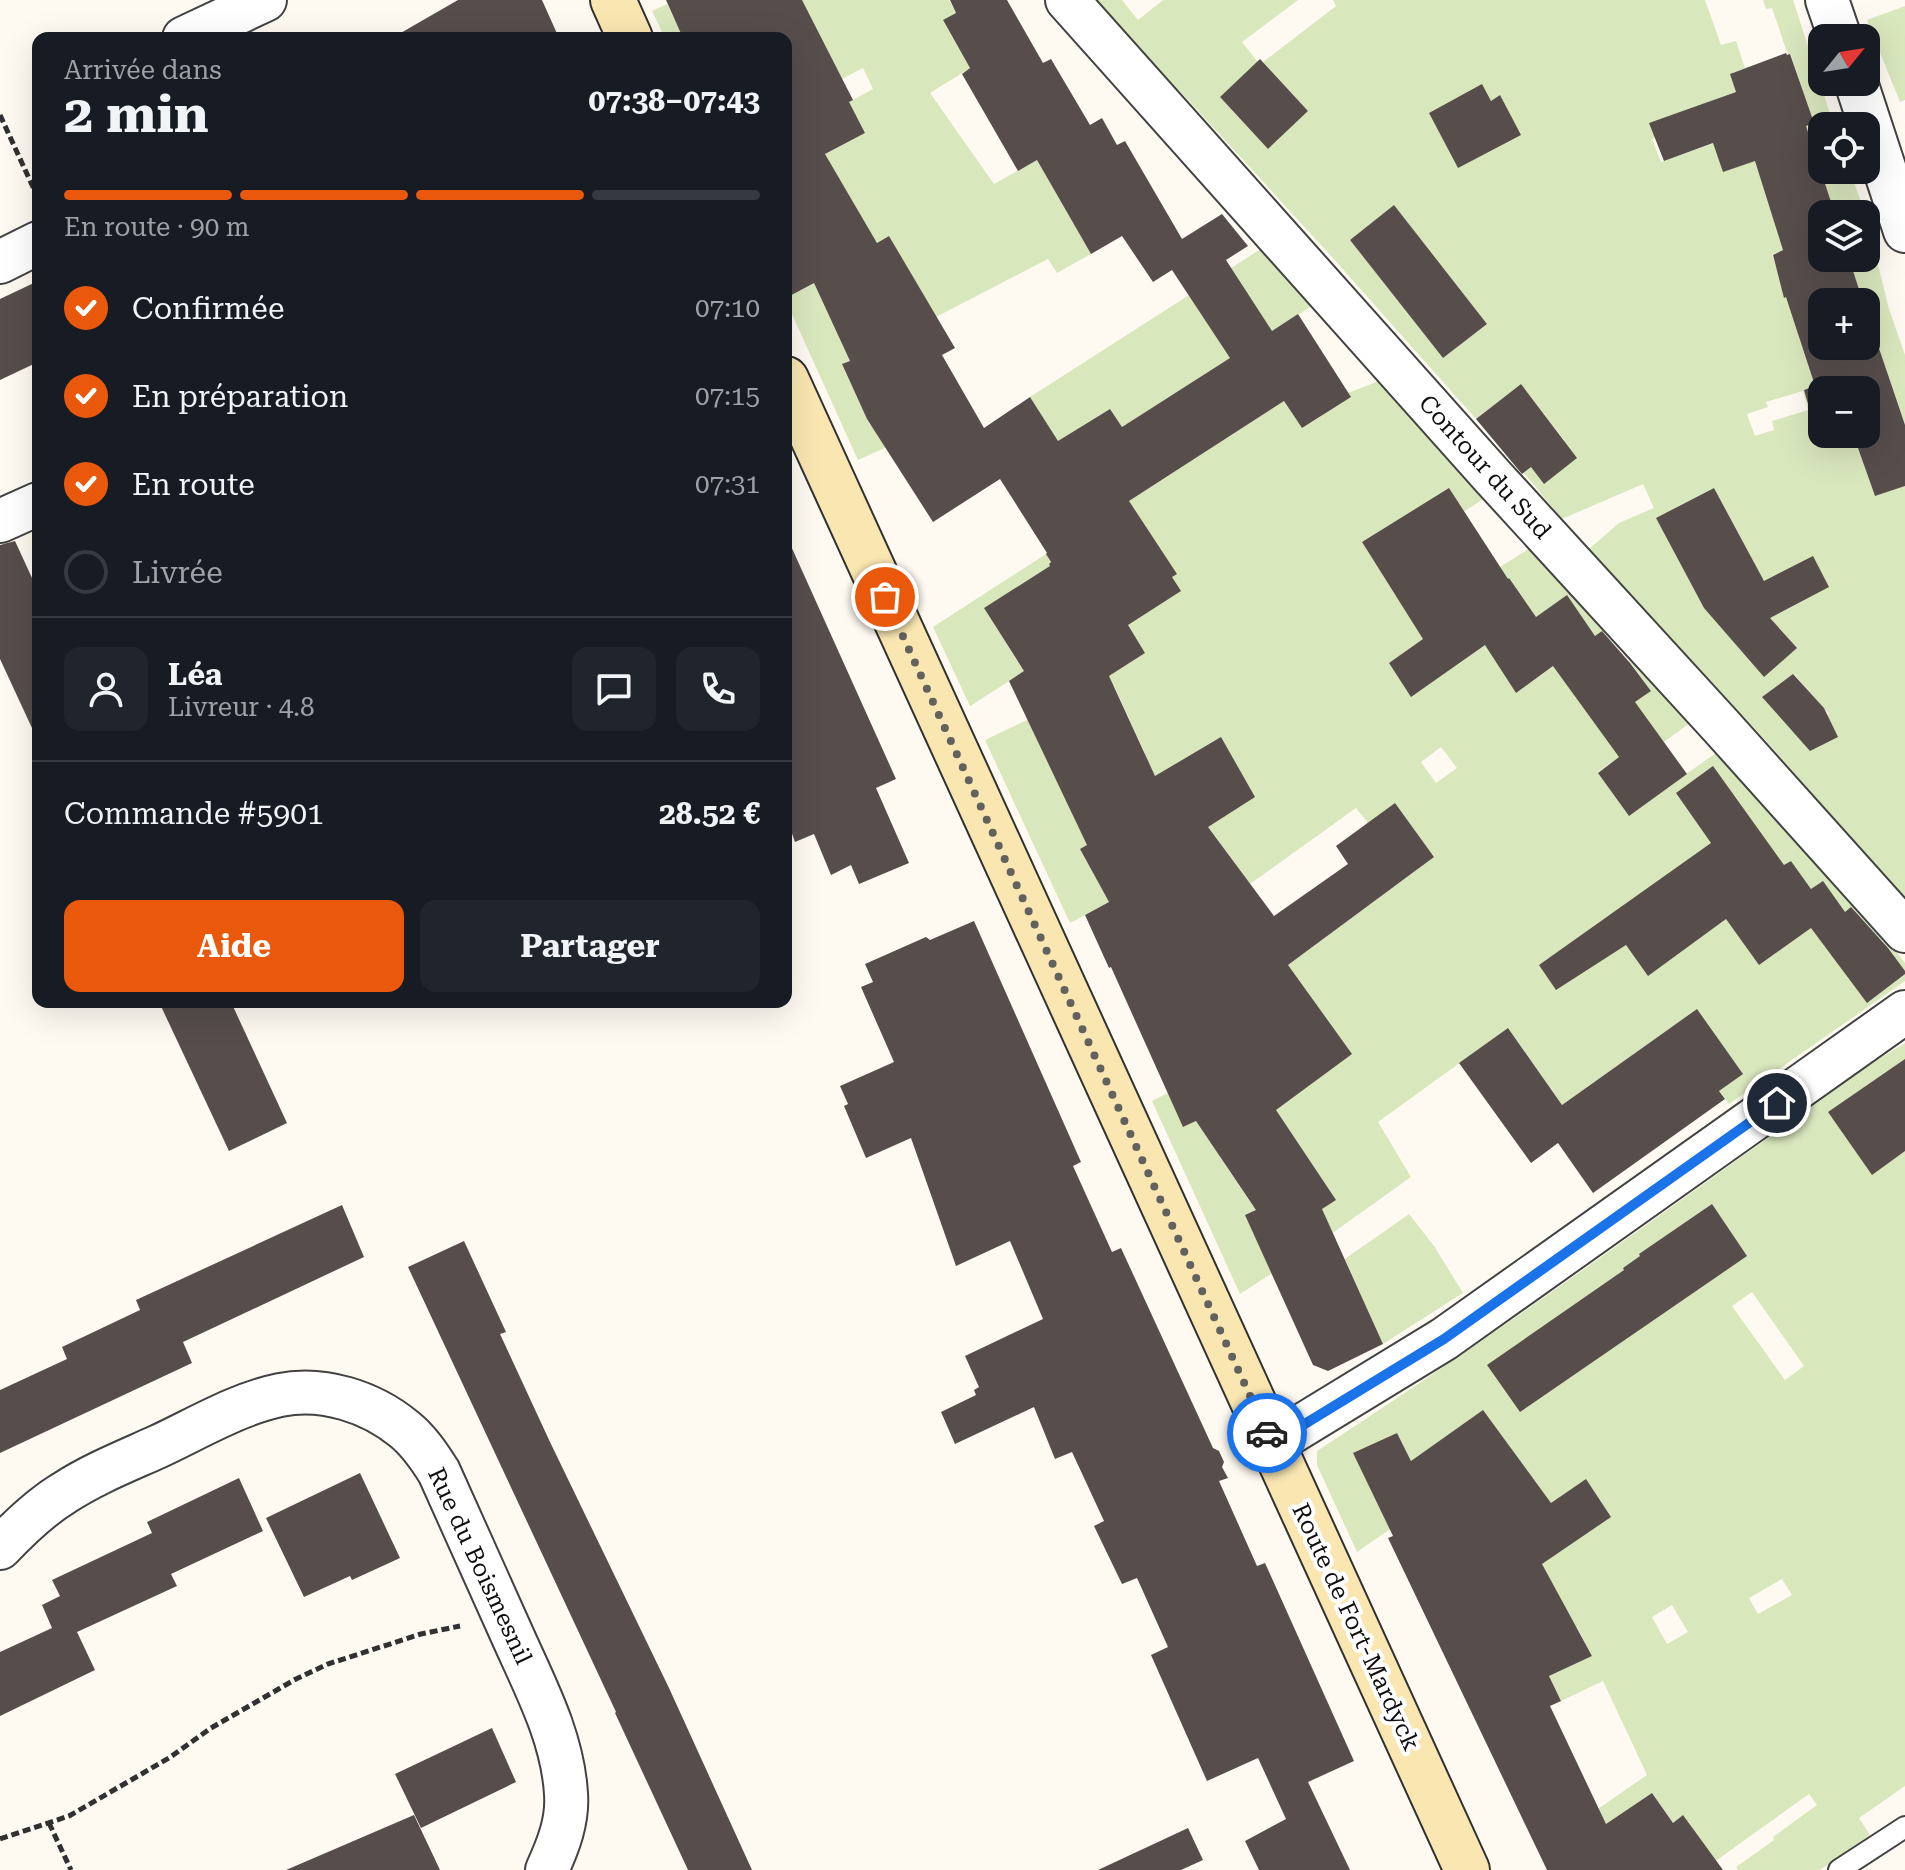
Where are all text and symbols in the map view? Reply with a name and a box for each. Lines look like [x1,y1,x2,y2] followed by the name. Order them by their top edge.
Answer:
[1808,24,1880,96] north arrow
[1808,24,1880,448] map controls
[64,55,222,85] text: Arrivée dans
[588,83,760,118] text: 07:38–07:43
[64,84,209,145] text: 2 min
[1808,112,1880,184] button: locate
[1808,200,1880,272] button: layers
[64,212,249,242] text: En route · 90 m
[64,286,108,330] icon: check
[1808,288,1880,360] button: +
[132,291,284,326] text: Confirmée
[695,293,760,323] text: 07:10
[64,374,108,418] icon: check
[1808,376,1880,448] button: −
[132,379,348,414] text: En préparation
[695,381,760,411] text: 07:15
[1413,389,1557,545] street label: Contour du Sud
[64,462,108,506] icon: check
[132,467,255,502] text: En route
[695,469,760,499] text: 07:31
[132,555,223,590] text: Livrée
[851,563,919,631] pin
[863,575,907,619] icon: bag
[64,647,148,731] button: person
[572,647,656,731] button: chat
[676,647,760,731] button: phone
[168,657,222,692] text: Léa
[168,692,315,722] text: Livreur · 4.8
[64,796,324,831] text: Commande #5901
[659,796,760,831] text: 28.52 €
[64,900,404,992] button: Aide
[420,900,760,992] button: Partager
[1743,1069,1811,1137] pin
[1755,1081,1799,1125] icon: home
[1227,1393,1307,1473] courier
[1245,1411,1289,1455] icon: car
[422,1463,538,1669] street label: Rue du Boismesnil
[1286,1499,1426,1755] street label: Route de Fort-Mardyck

